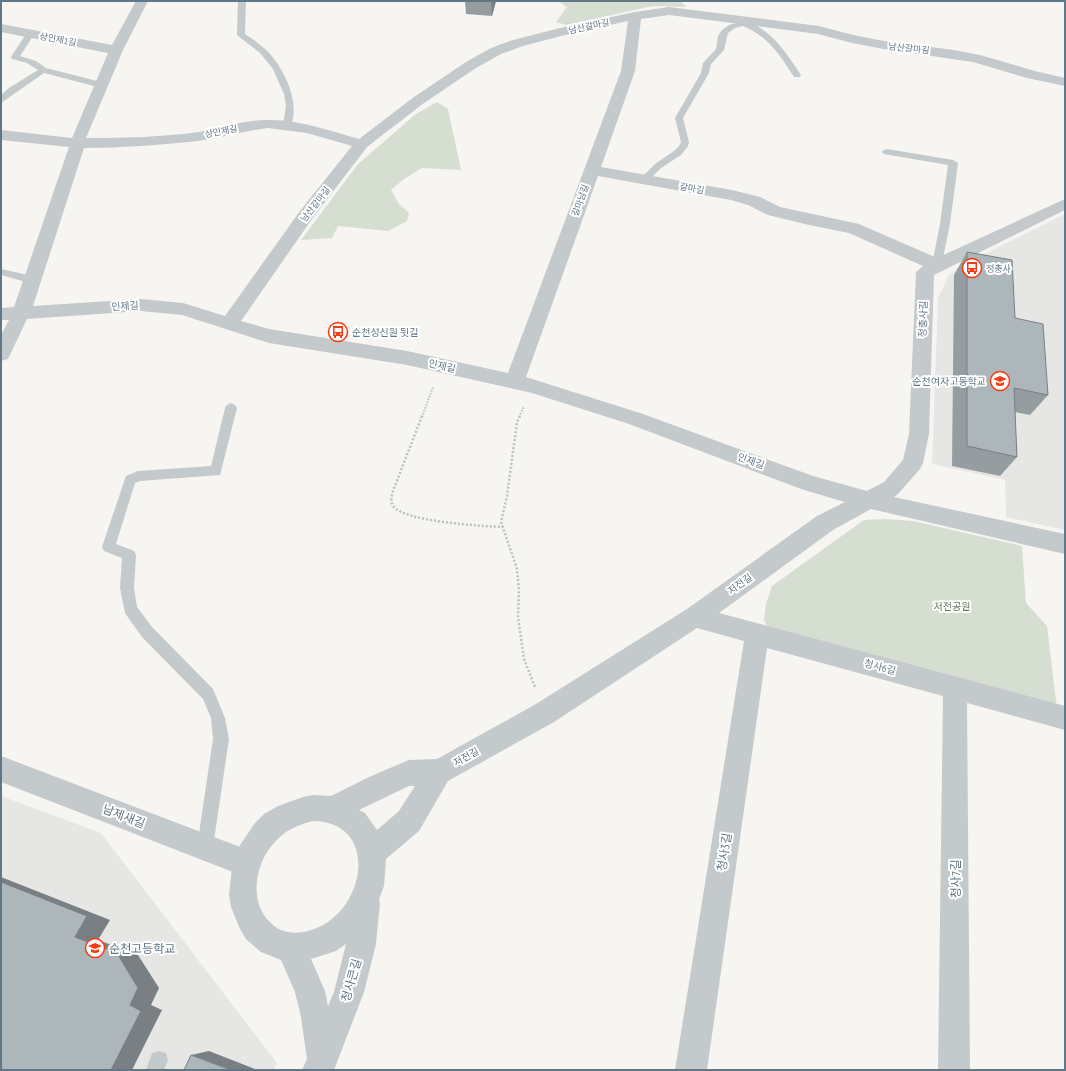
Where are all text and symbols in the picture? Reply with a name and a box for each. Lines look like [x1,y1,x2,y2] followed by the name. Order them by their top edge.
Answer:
[568,16,610,36] street label: 남산갈마길
[39,30,77,48] street label: 상인제1길
[888,40,930,56] street label: 남산갈마길
[204,122,238,140] street label: 상인제길
[679,180,705,196] street label: 갈마길
[569,183,591,217] street label: 갈마남길
[298,184,332,224] street label: 남산갈마길
[961,257,983,279] bus stop icon: 정충사
[986,263,1011,274] place label: 정충사
[111,299,139,313] street label: 인제길
[916,300,930,338] street label: 정충사길
[327,321,349,343] bus stop icon: 순천성신원 뒷길
[352,326,419,339] place label: 순천성신원 뒷길
[427,357,457,375] street label: 인제길
[989,370,1011,392] school or university icon: 순천여자고등학교
[912,375,986,388] place label: 순천여자고등학교
[736,450,766,472] street label: 인제길
[725,571,755,597] street label: 저전길
[934,600,970,613] park label: 저전공원
[863,657,897,677] street label: 청사6길
[451,745,481,769] street label: 저전길
[101,801,147,831] street label: 남제새길
[714,832,734,872] street label: 청사3길
[948,860,963,898] street label: 청사7길
[84,937,106,959] school or university icon: 순천고등학교
[109,941,175,956] place label: 순천고등학교
[338,957,364,1003] street label: 청사큰길

